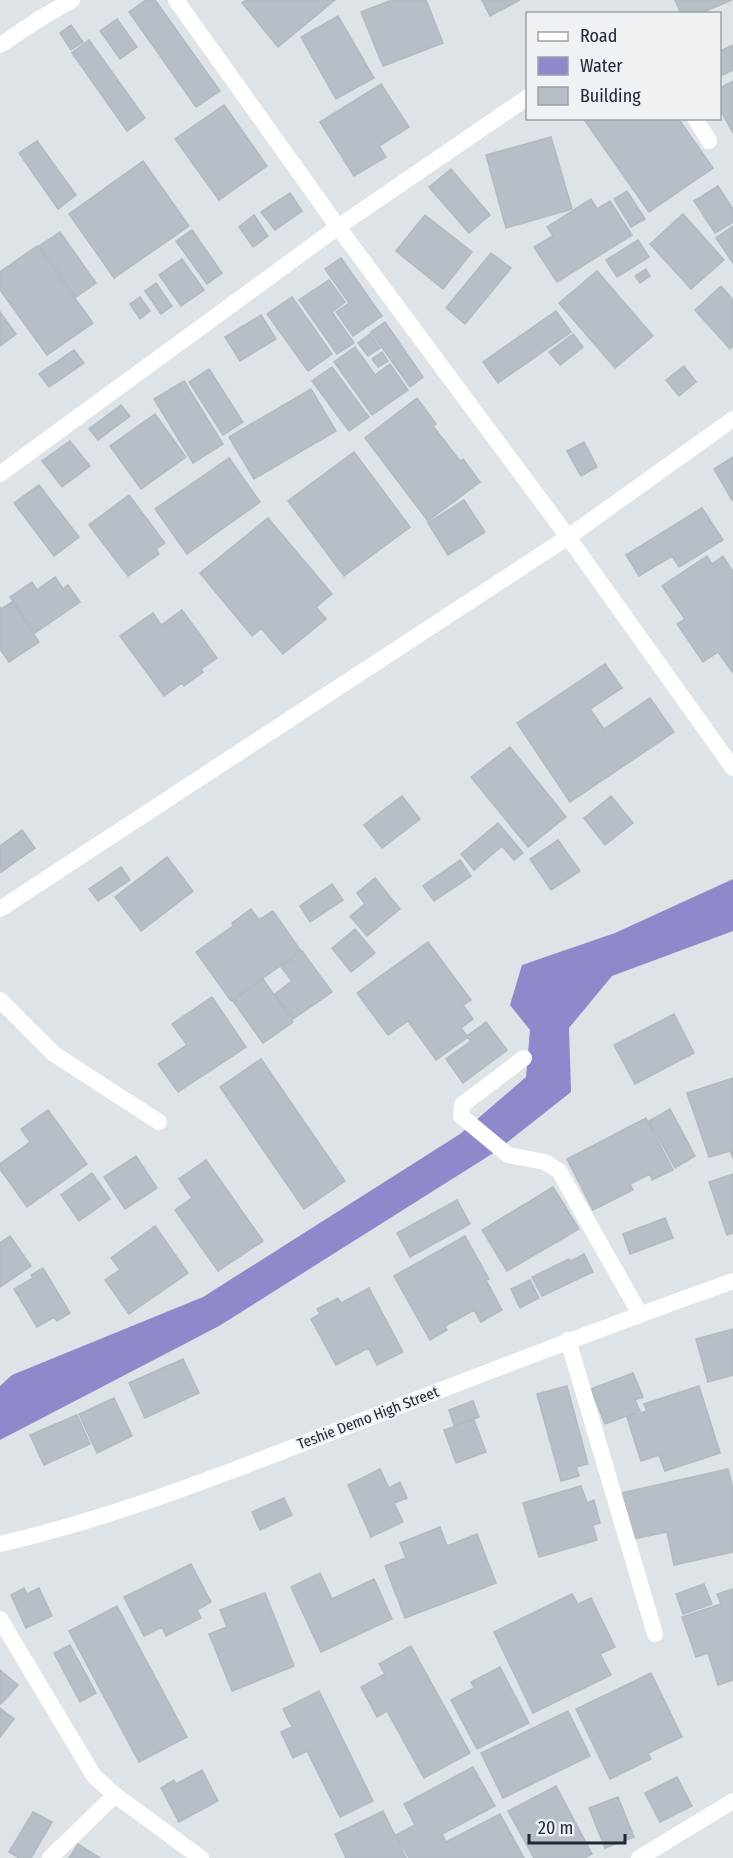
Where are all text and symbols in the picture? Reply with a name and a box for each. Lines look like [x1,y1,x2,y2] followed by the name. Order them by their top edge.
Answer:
[526,12,721,120] legend
[580,25,617,47] text: Road
[580,55,623,77] text: Water
[580,85,641,107] text: Building
[295,1383,441,1453] street label: Teshie Demo High Street
[529,1807,625,1845] scale bar
[538,1817,573,1839] text: 20 m

